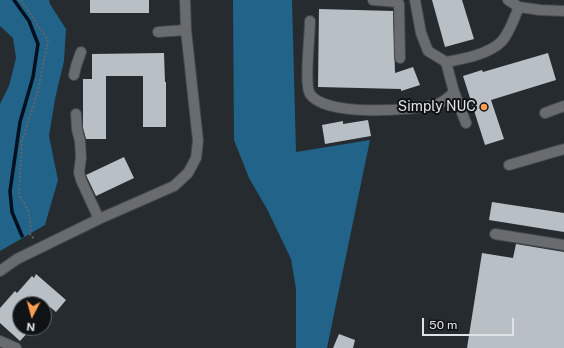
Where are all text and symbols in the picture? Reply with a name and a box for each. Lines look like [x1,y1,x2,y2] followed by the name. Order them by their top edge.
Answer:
[398,99,476,115] place label: Simply NUC
[479,102,489,112] marker: Simply NUC
[12,296,52,336] north arrow
[424,310,516,336] scale bar
[429,318,457,332] text: 50 m
[26,321,36,333] text: N

